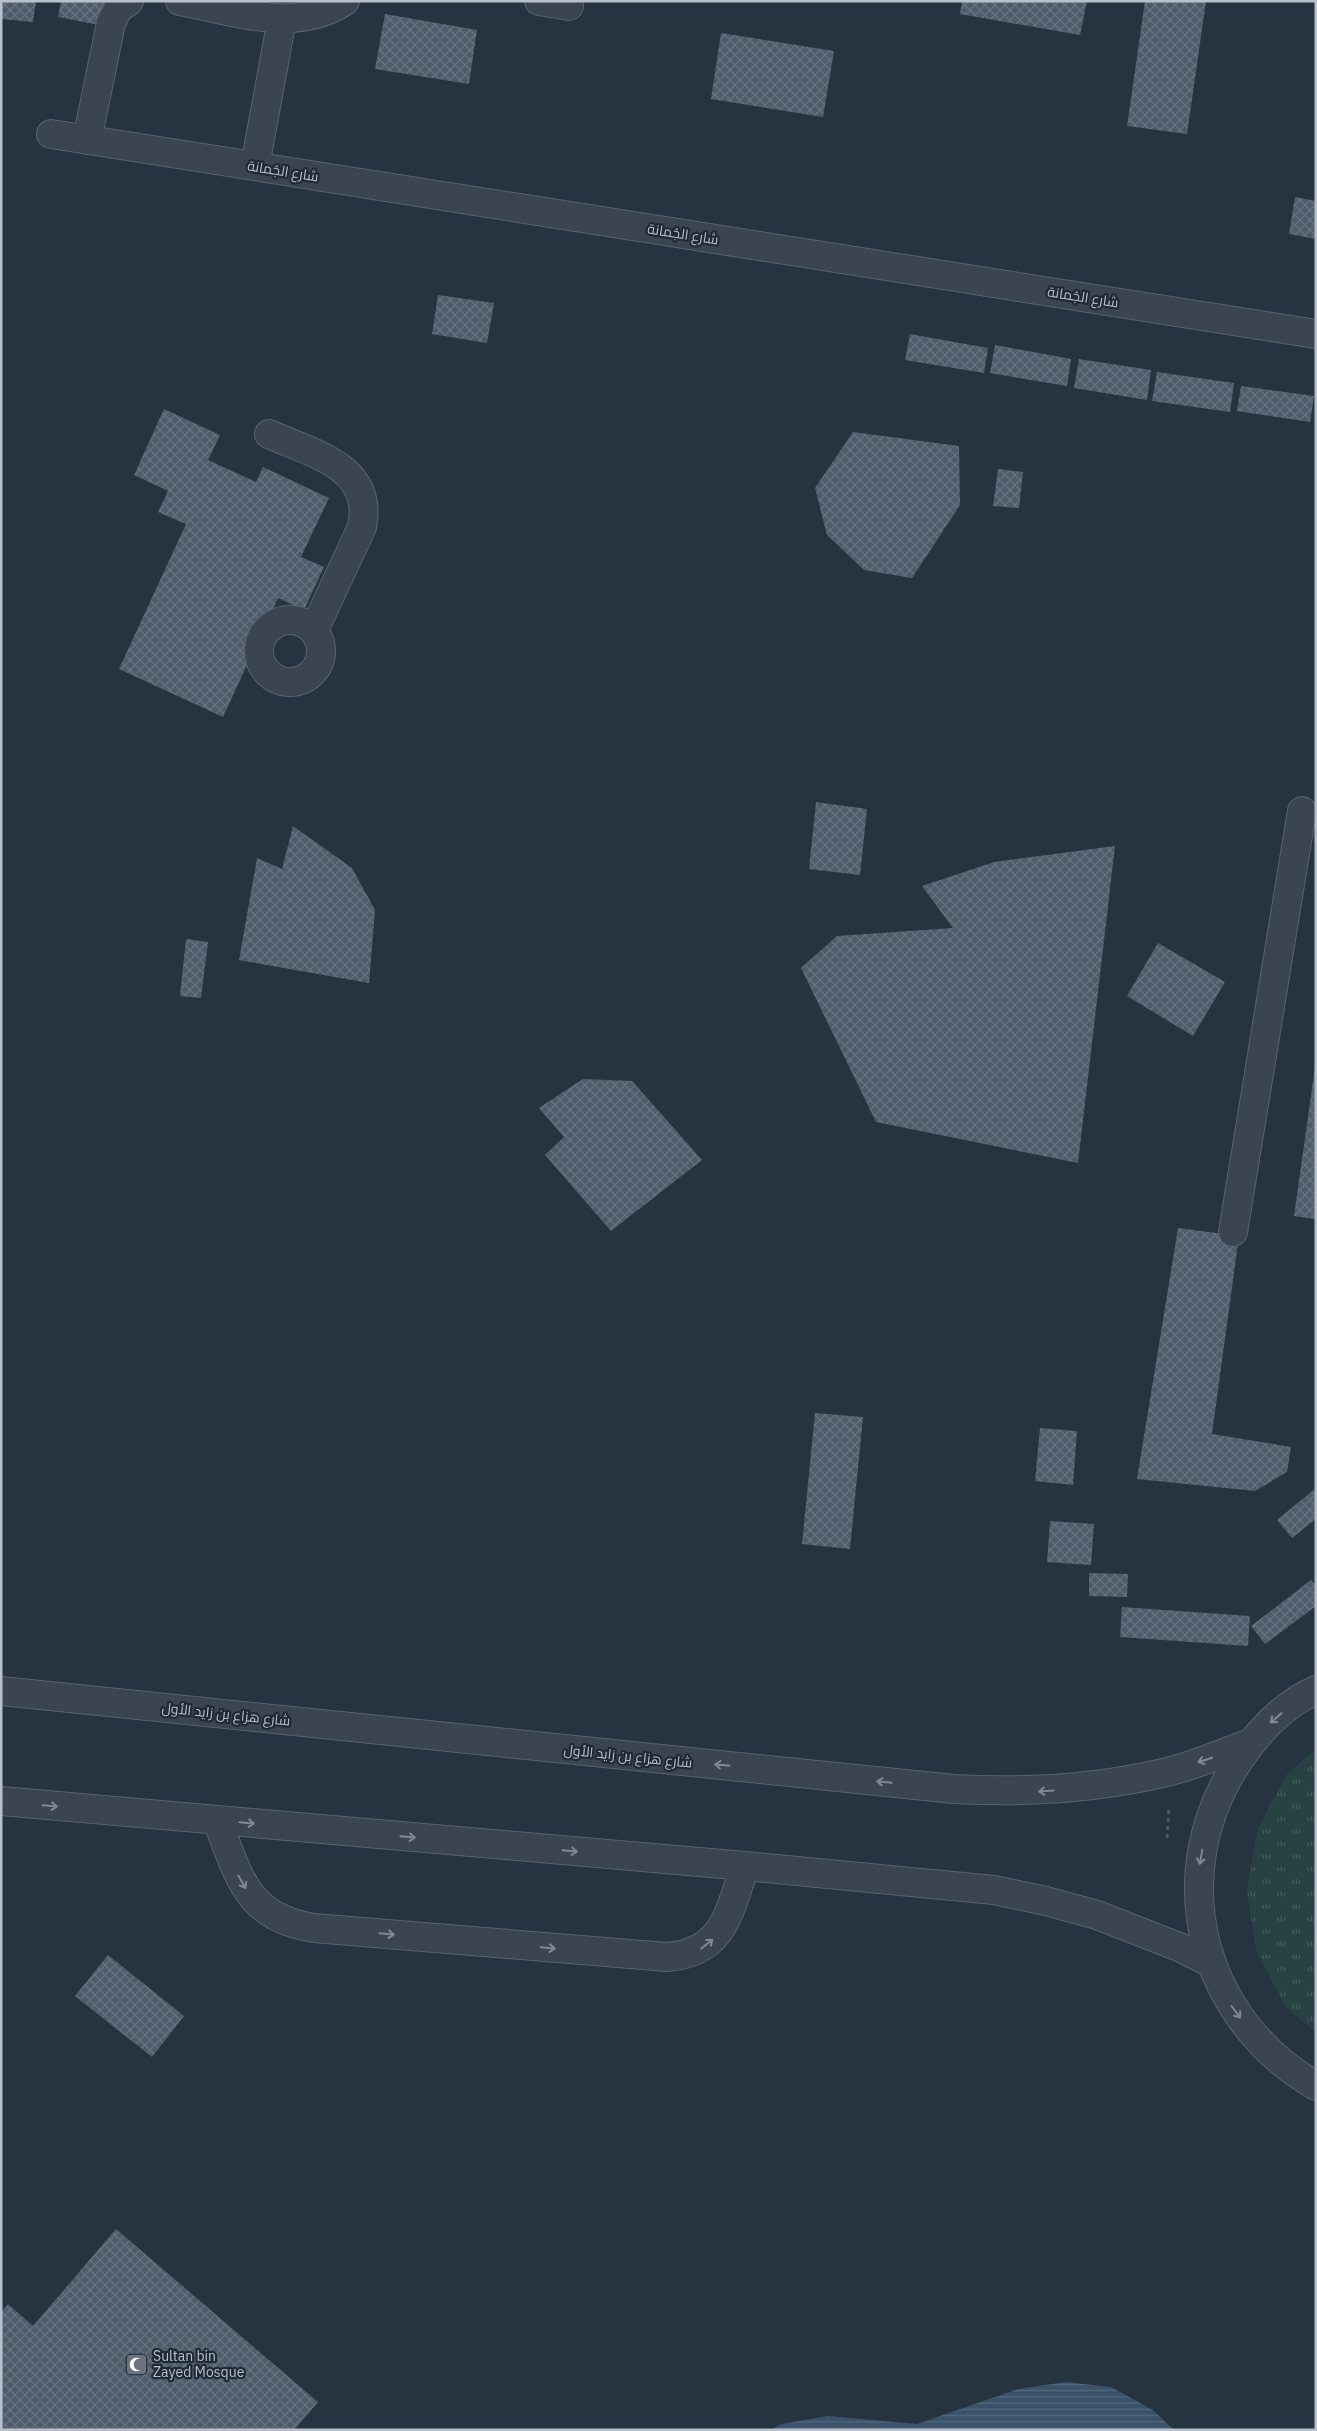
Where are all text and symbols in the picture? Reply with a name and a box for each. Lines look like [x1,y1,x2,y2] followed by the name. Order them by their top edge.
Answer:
[246,156,320,186] street label: شارع الجُمانة
[646,219,720,249] street label: شارع الجُمانة
[1046,282,1120,312] street label: شارع الجُمانة
[161,1698,291,1730] street label: شارع هزاع بن زايد الأول
[1270,1711,1283,1723] one-way arrow
[563,1740,693,1772] street label: شارع هزاع بن زايد الأول
[1197,1755,1213,1765] one-way arrow
[714,1760,730,1770] one-way arrow
[876,1777,892,1787] one-way arrow
[1038,1786,1054,1795] one-way arrow
[42,1801,58,1810] one-way arrow
[238,1818,254,1828] one-way arrow
[400,1832,416,1842] one-way arrow
[562,1846,578,1856] one-way arrow
[1195,1849,1205,1865] one-way arrow
[238,1874,248,1888] one-way arrow
[378,1930,394,1939] one-way arrow
[700,1938,713,1949] one-way arrow
[540,1943,556,1952] one-way arrow
[1231,2005,1241,2019] one-way arrow
[153,2347,245,2381] place label: Sultan bin Zayed Mosque
[125,2352,149,2376] mosque icon: Sultan bin Zayed Mosque

